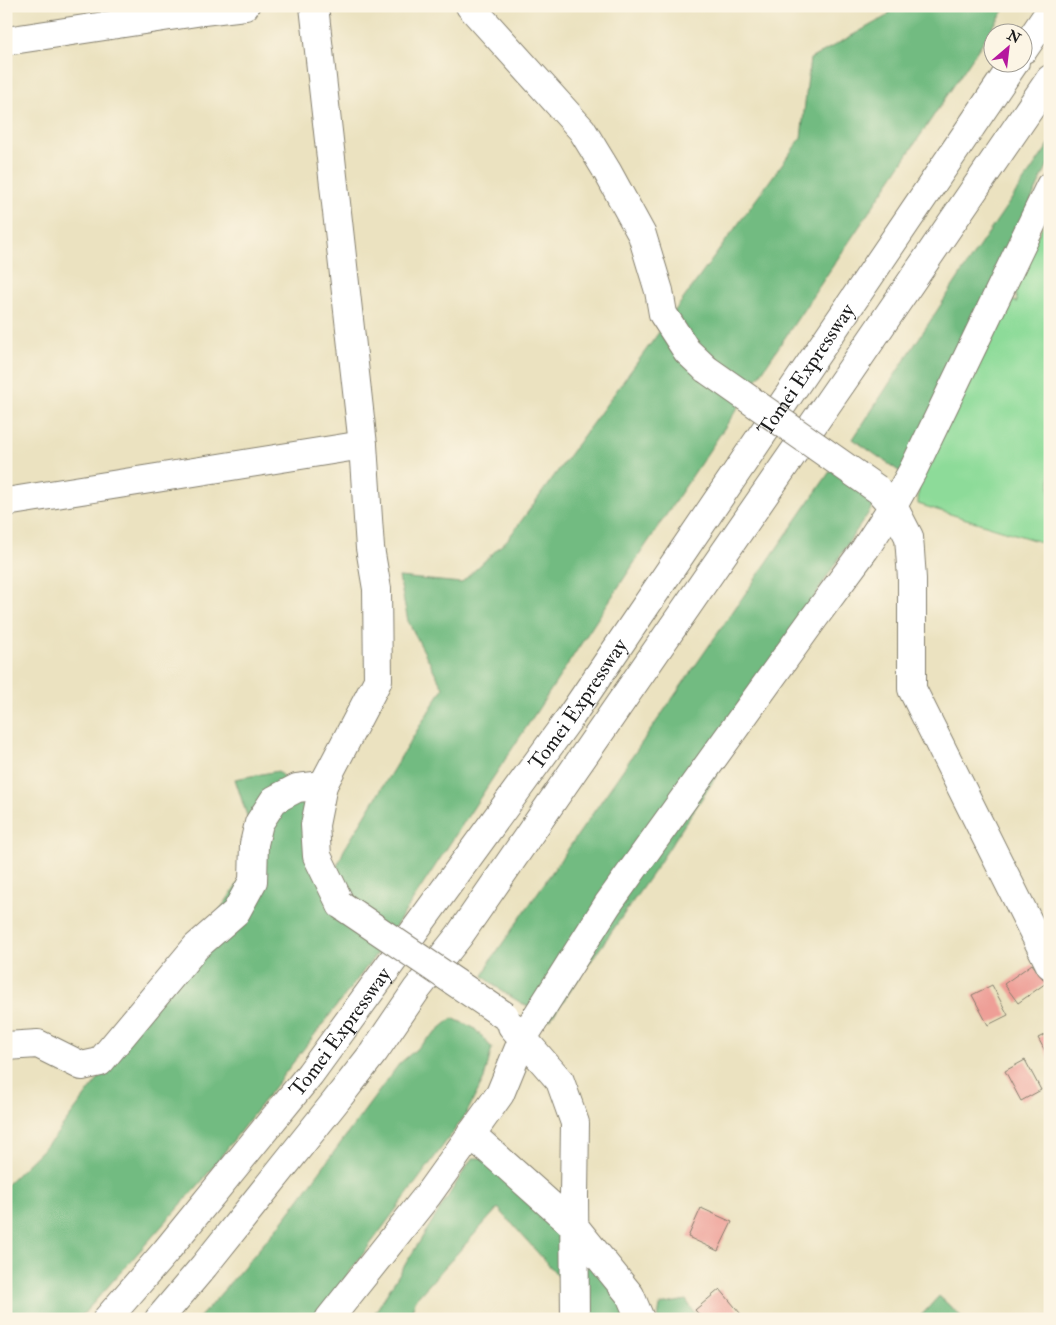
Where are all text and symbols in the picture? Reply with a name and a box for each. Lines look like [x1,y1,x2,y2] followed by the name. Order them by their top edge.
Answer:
[984,22,1034,72] north arrow
[1003,26,1024,48] text: N
[752,297,861,441] street label: Tomei Expressway
[523,632,634,775] street label: Tomei Expressway
[283,961,397,1102] street label: Tomei Expressway

